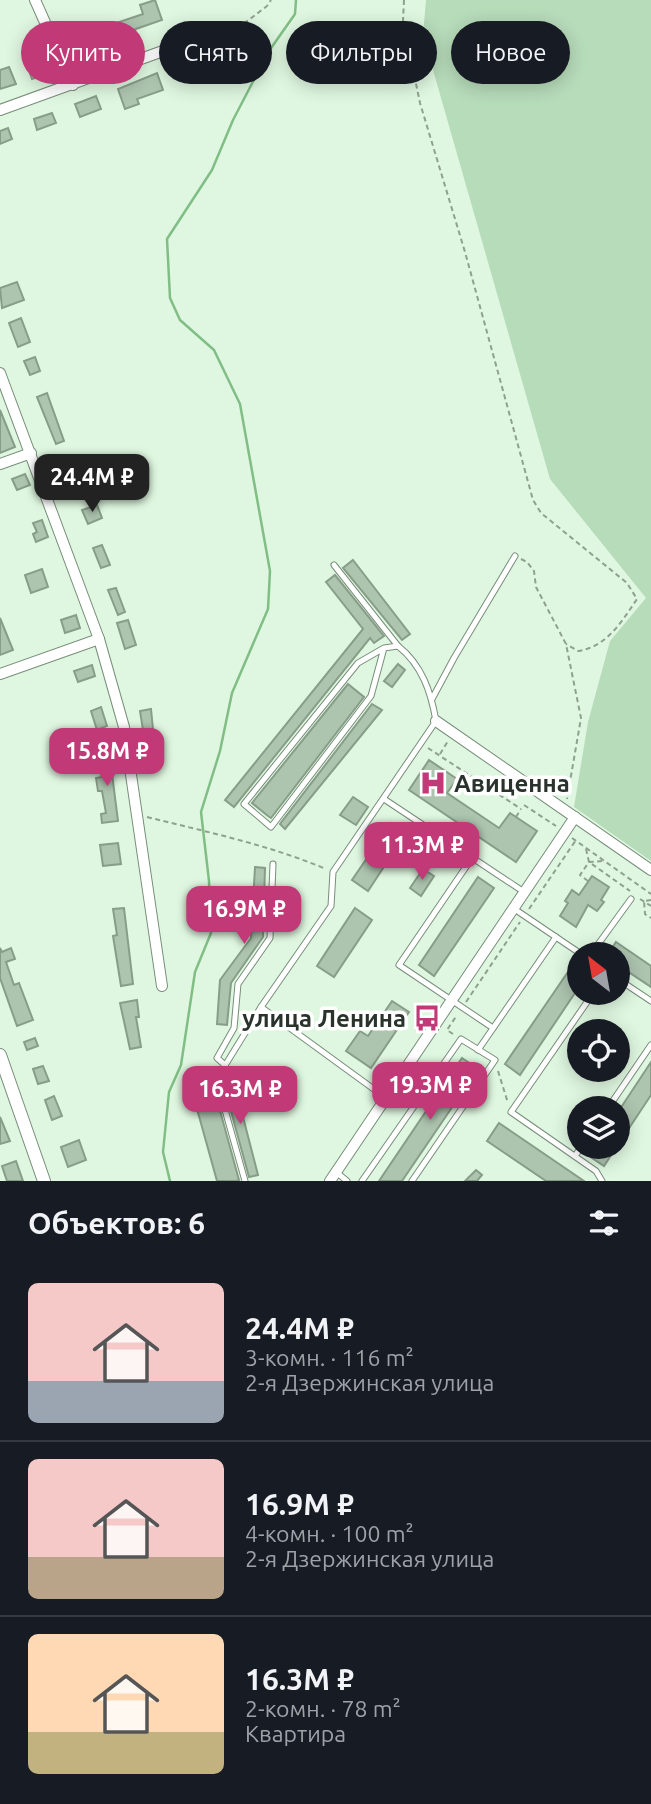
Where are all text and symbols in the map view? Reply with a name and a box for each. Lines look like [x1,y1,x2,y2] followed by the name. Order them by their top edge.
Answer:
[21,21,145,84] chip: Купить
[159,21,272,84] chip: Снять
[286,21,437,84] chip: Фильтры
[451,21,570,84] chip: Новое
[27,454,157,514] pin: 24.4M ₽
[50,464,134,489] text: 24.4M ₽
[42,728,172,788] pin: 15.8M ₽
[65,738,149,763] text: 15.8M ₽
[418,768,448,798] hospital icon: Авиценна
[454,770,570,797] place label: Авиценна
[357,822,487,882] pin: 11.3M ₽
[380,832,464,857] text: 11.3M ₽
[179,886,309,946] pin: 16.9M ₽
[202,896,286,921] text: 16.9M ₽
[567,942,630,1004] north arrow
[567,942,630,1159] map controls
[412,1003,442,1033] bus stop icon: улица Ленина
[242,1005,406,1032] place label: улица Ленина
[567,1019,630,1082] button: locate
[365,1062,495,1122] pin: 19.3M ₽
[175,1066,305,1126] pin: 16.3M ₽
[388,1072,472,1097] text: 19.3M ₽
[198,1076,282,1101] text: 16.3M ₽
[567,1096,630,1159] button: layers
[585,1204,623,1242] icon: filters
[28,1206,205,1240] text: Объектов: 6
[84,1311,168,1395] icon: home
[245,1311,354,1345] text: 24.4M ₽
[245,1345,414,1370] text: 3-комн. · 116 m²
[245,1370,494,1395] text: 2-я Дзержинская улица
[84,1487,168,1571] icon: home
[245,1487,354,1521] text: 16.9M ₽
[245,1521,414,1546] text: 4-комн. · 100 m²
[245,1546,494,1571] text: 2-я Дзержинская улица
[84,1662,168,1746] icon: home
[245,1662,354,1696] text: 16.3M ₽
[245,1696,401,1721] text: 2-комн. · 78 m²
[245,1721,346,1746] text: Квартира

